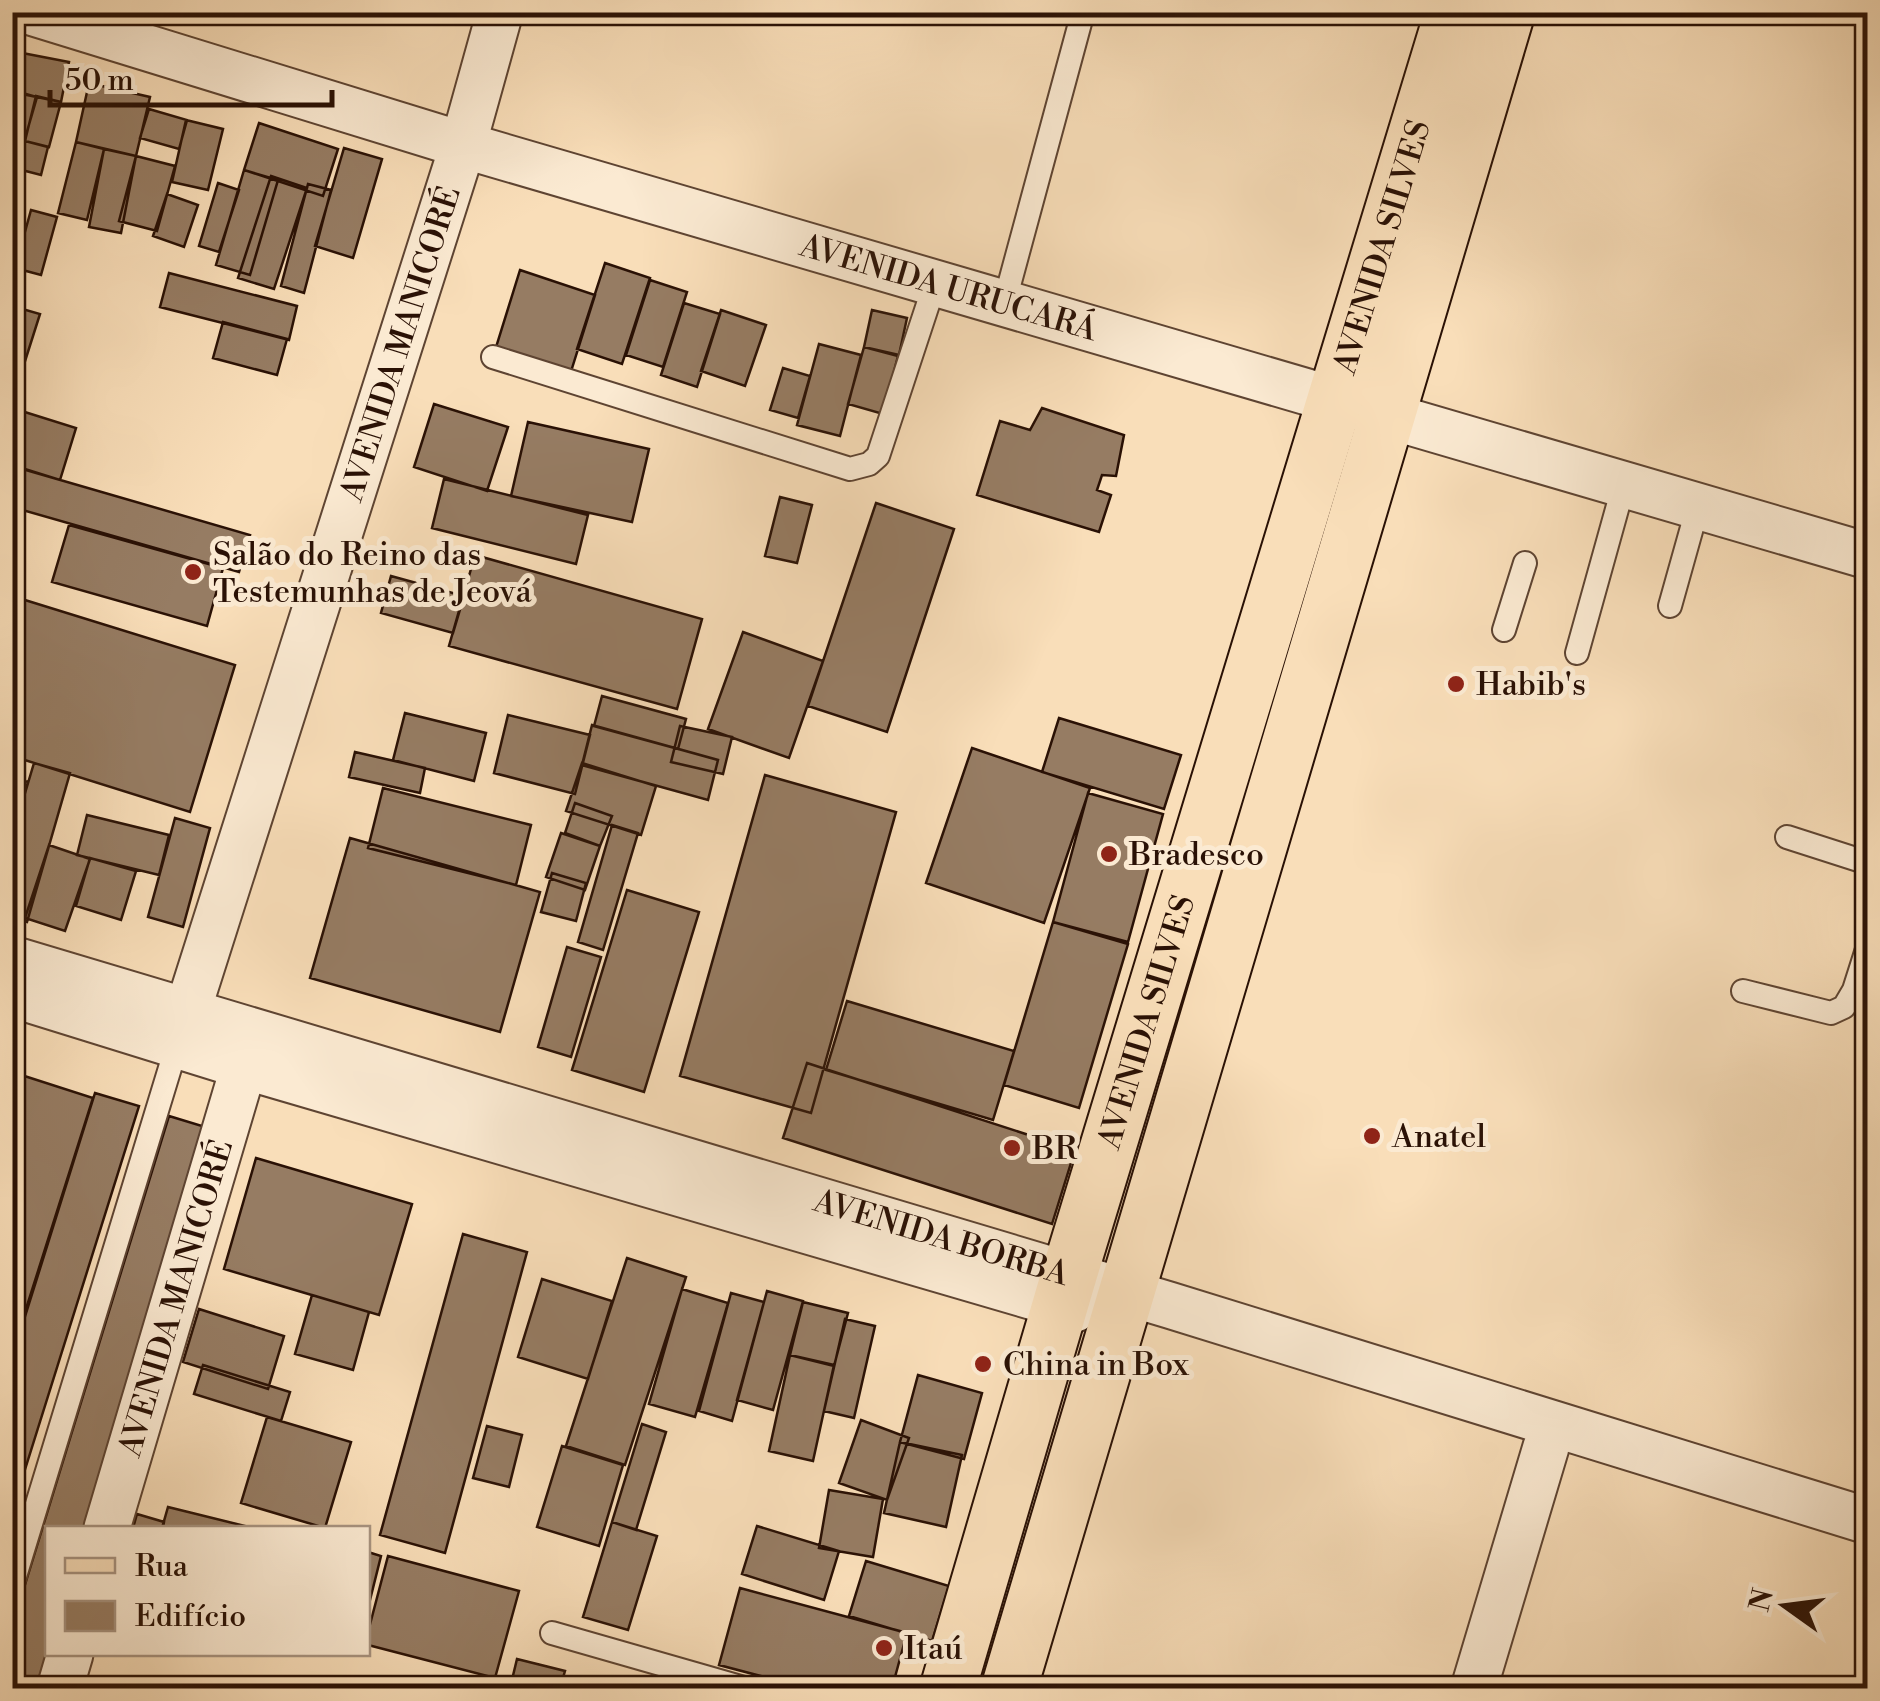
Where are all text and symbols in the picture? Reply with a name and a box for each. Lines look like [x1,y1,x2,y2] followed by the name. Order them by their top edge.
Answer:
[50,45,332,107] scale bar
[65,62,134,100] text: 50 m
[1325,115,1440,380] street label: AVENIDA SILVES
[332,181,470,507] street label: AVENIDA MANICORÉ
[794,225,1103,351] street label: AVENIDA URUCARÁ
[213,535,532,612] place label: Salão do Reino das Testemunhas de Jeová
[182,561,204,583] marker: Salão do Reino das Testemunhas de Jeová
[1476,665,1586,705] place label: Habib's
[1445,673,1467,695] marker: Habib's
[1128,835,1264,875] place label: Bradesco
[1098,843,1120,865] marker: Bradesco
[1089,890,1204,1155] street label: AVENIDA SILVES
[1391,1117,1486,1157] place label: Anatel
[1361,1125,1383,1147] marker: Anatel
[1031,1129,1077,1169] place label: BR
[110,1135,242,1462] street label: AVENIDA MANICORÉ
[1001,1137,1023,1159] marker: BR
[808,1181,1074,1295] street label: AVENIDA BORBA
[1003,1345,1190,1385] place label: China in Box
[972,1353,994,1375] marker: China in Box
[45,1526,370,1656] legend
[135,1548,189,1586] text: Rua
[1735,1556,1835,1656] north arrow
[1743,1585,1782,1615] text: N
[135,1598,246,1636] text: Edifício
[904,1629,962,1669] place label: Itaú
[873,1637,895,1659] marker: Itaú

